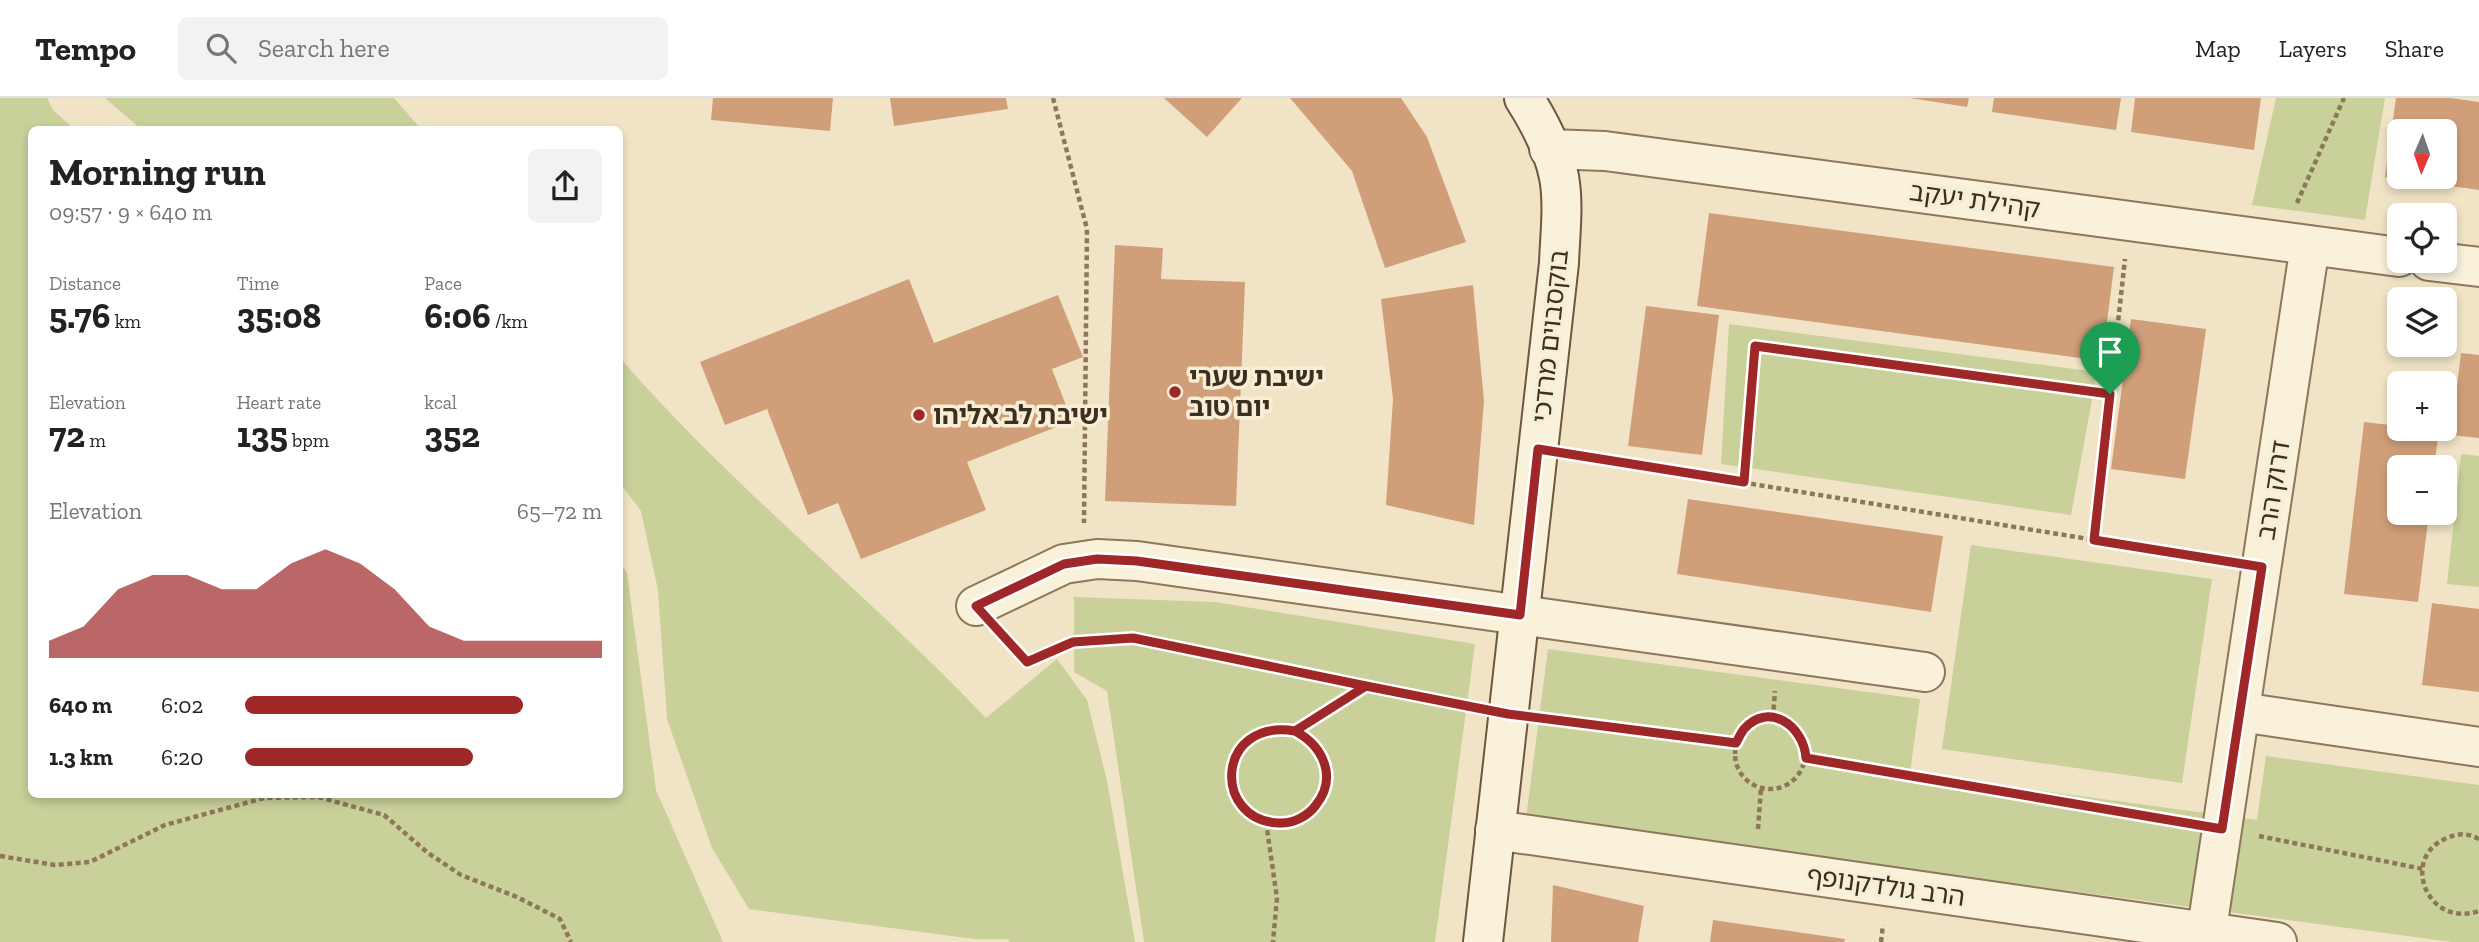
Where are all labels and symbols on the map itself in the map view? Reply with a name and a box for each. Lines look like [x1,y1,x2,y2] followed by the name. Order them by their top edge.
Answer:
[2387,119,2457,189] north arrow
[1908,175,2042,225] street label: קהילת יעקב
[1525,248,1575,424] street label: בוקסבוים מרדכי
[2080,322,2140,394] pin
[1189,361,1324,423] place label: ישיבת שערי יום טוב
[1167,384,1183,400] marker: ישיבת שערי יום טוב
[933,399,1108,431] place label: ישיבת לב אליהו
[911,407,927,423] marker: ישיבת לב אליהו
[2249,438,2297,542] street label: דרוק הרב
[1805,859,1967,913] street label: הרב גולדקנופף

